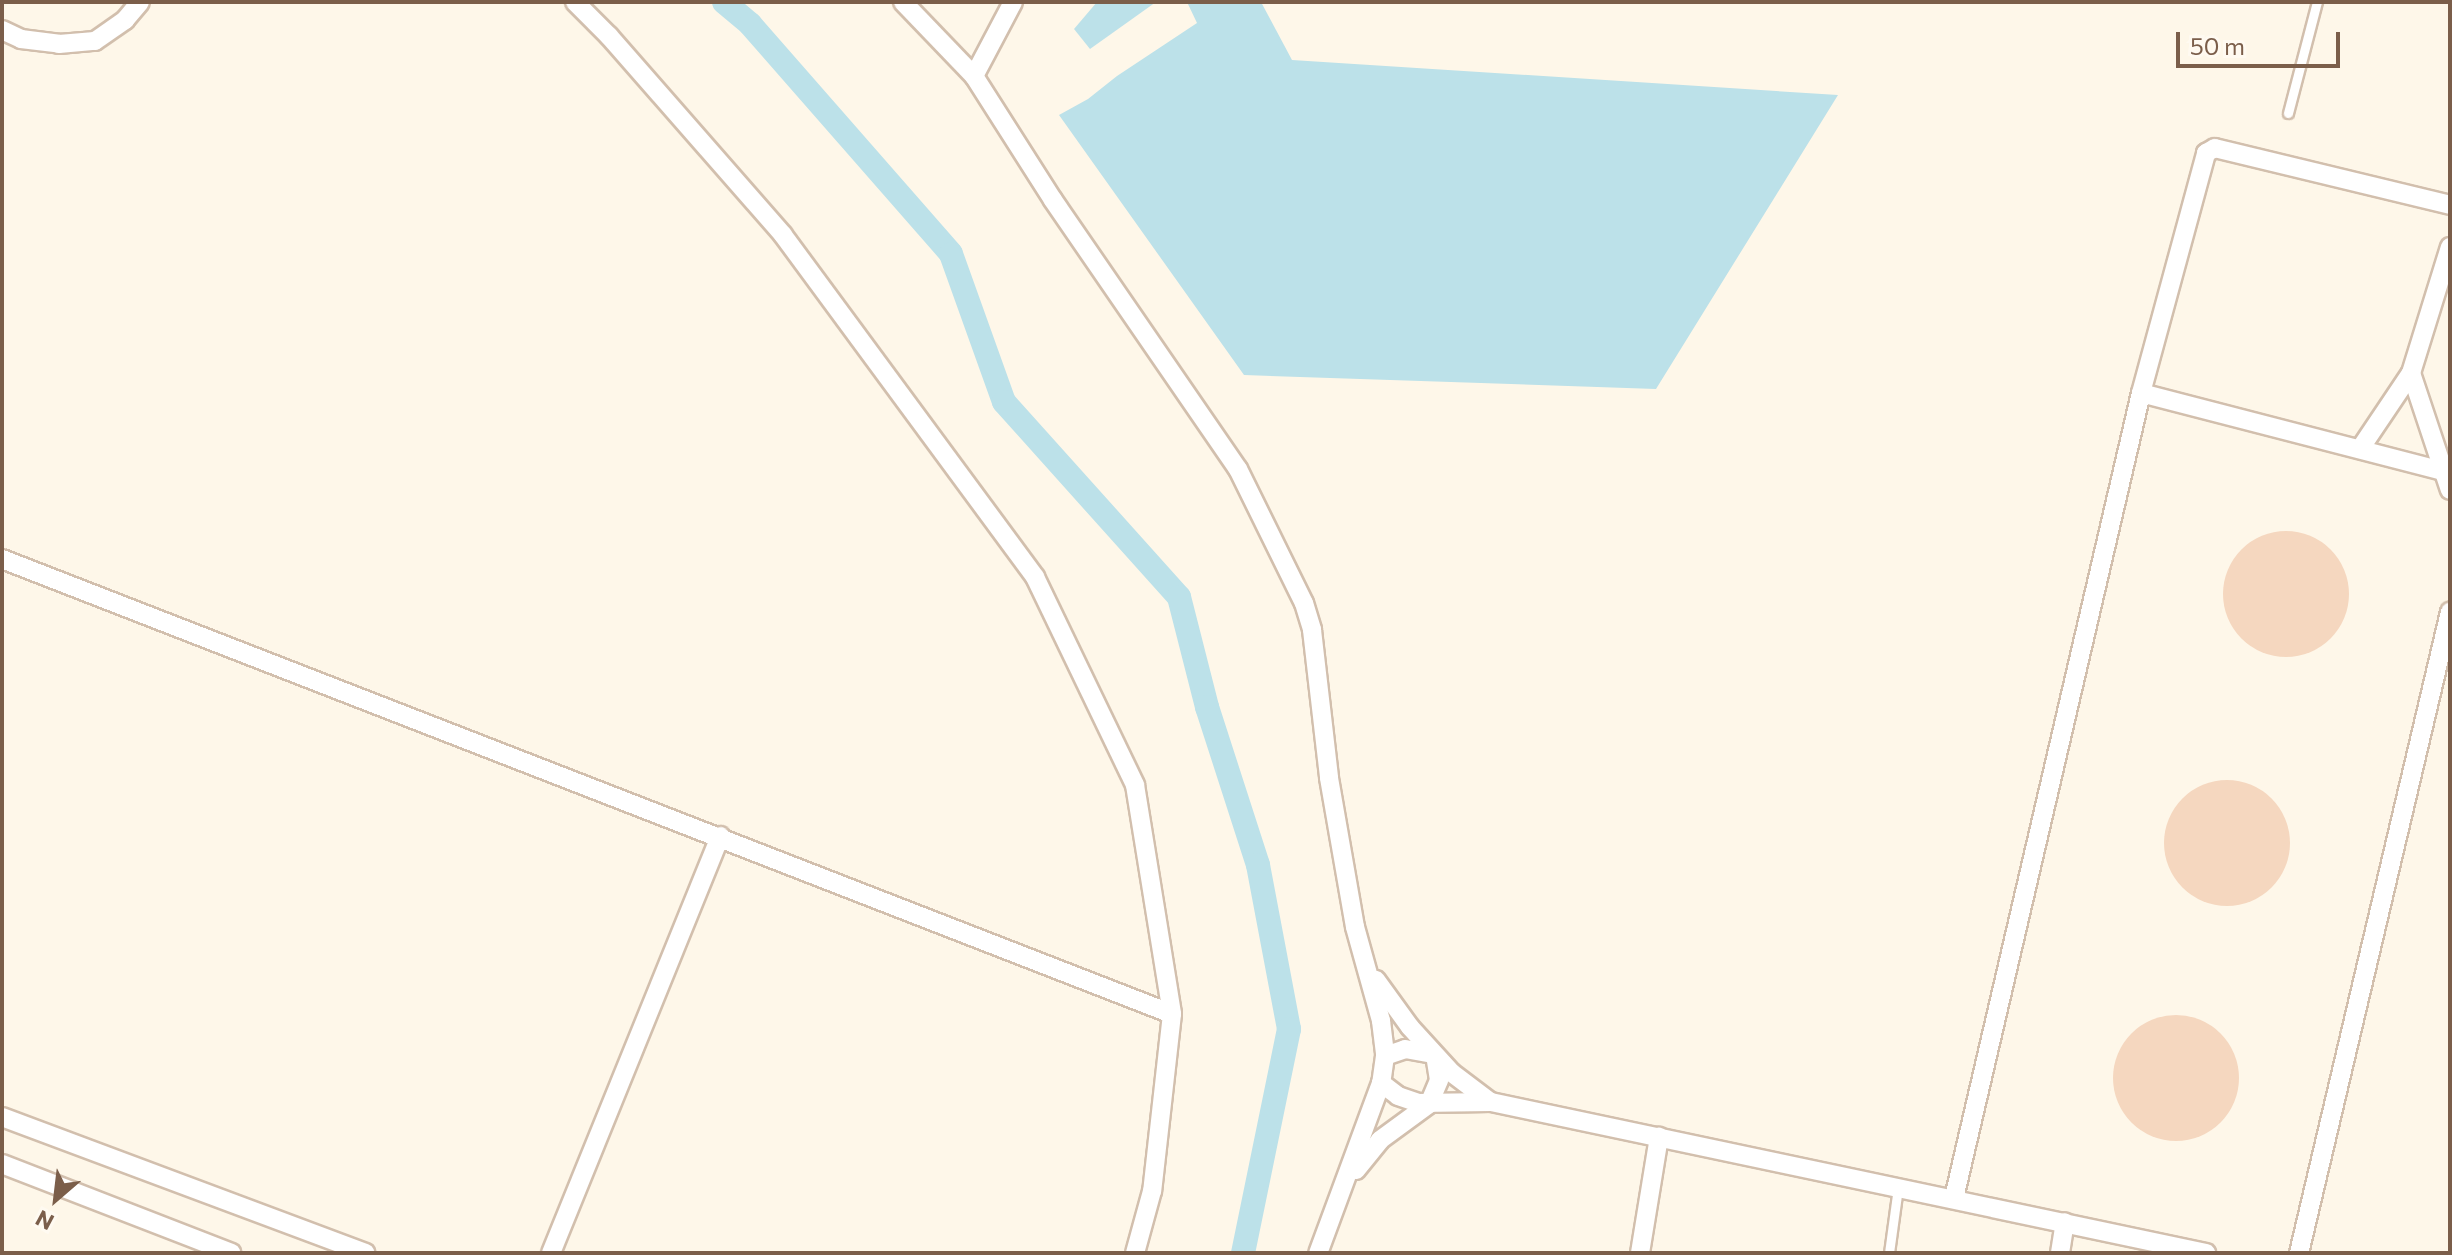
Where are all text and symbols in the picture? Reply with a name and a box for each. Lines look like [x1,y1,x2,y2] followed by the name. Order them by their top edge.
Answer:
[2180,16,2344,66] scale bar
[2190,31,2245,60] text: 50 m
[16,1159,96,1239] north arrow
[31,1205,58,1236] text: N

